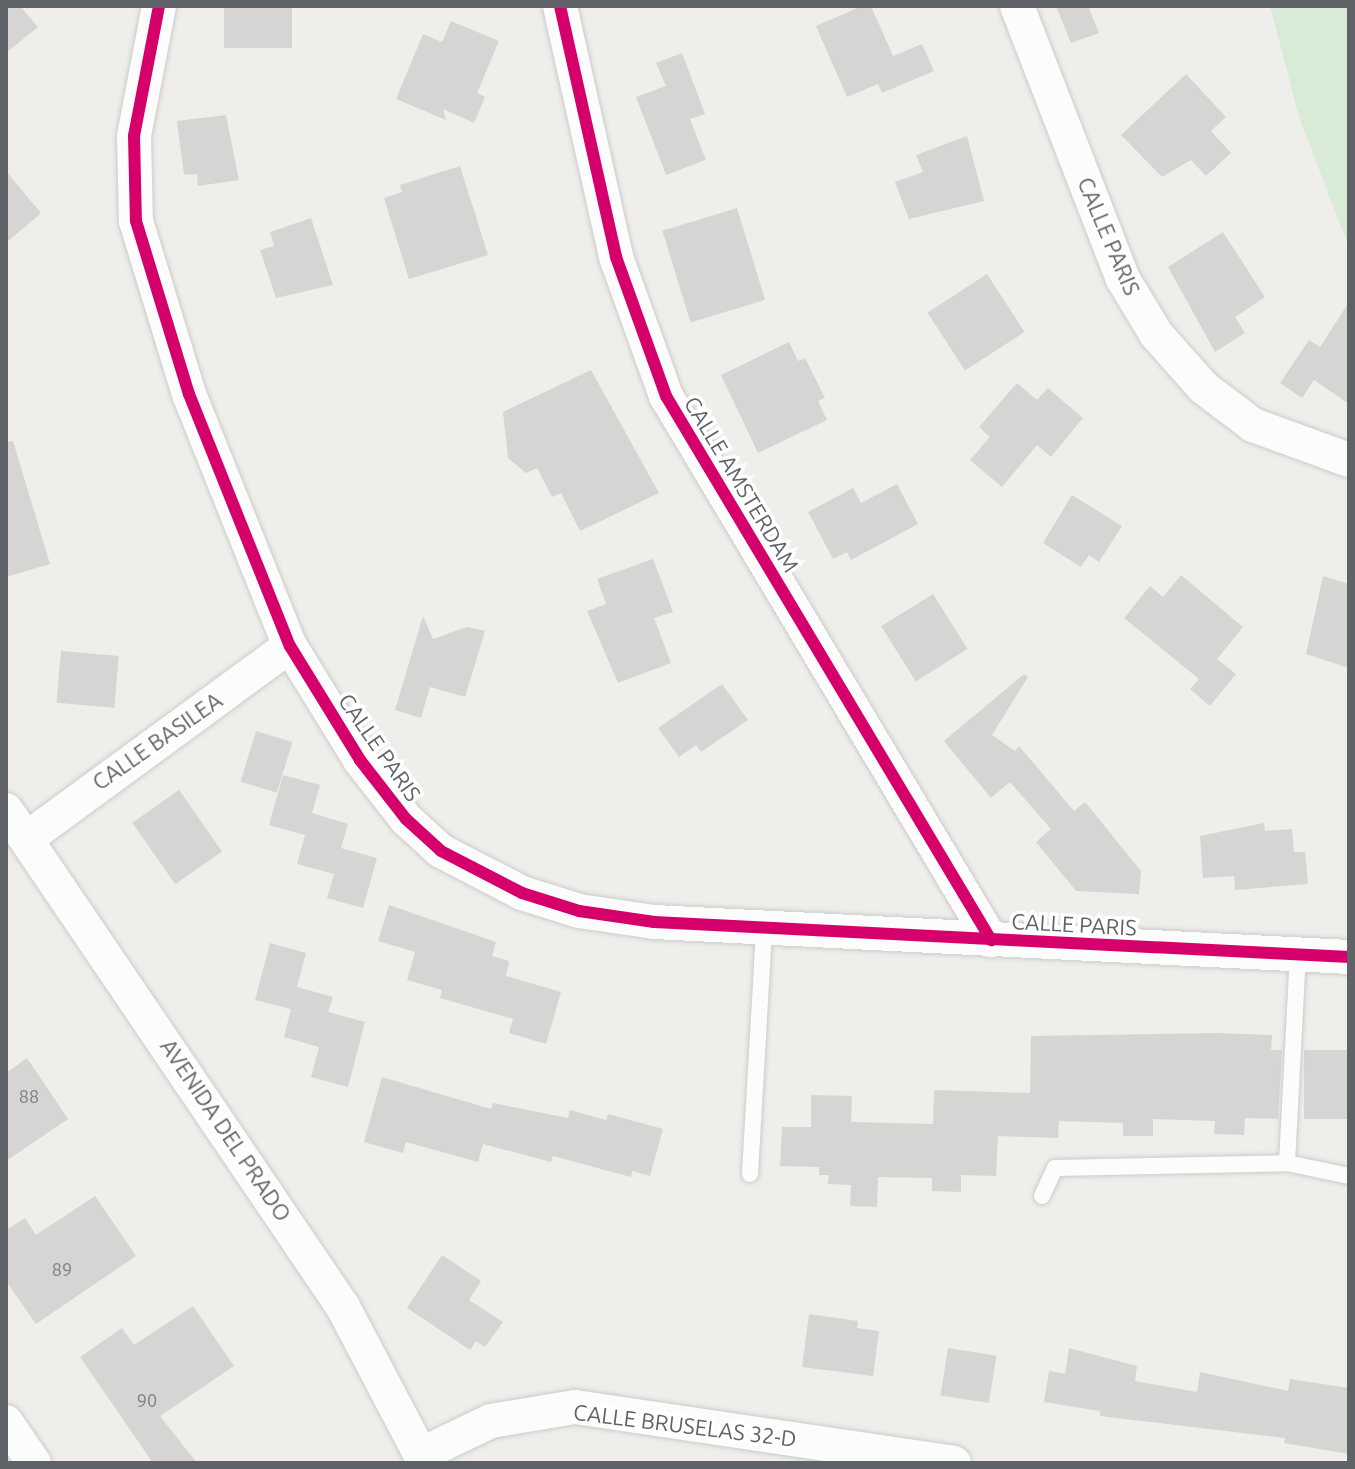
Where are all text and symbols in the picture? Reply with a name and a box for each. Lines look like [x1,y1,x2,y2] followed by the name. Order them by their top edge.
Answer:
[1072,173,1146,299] street label: CALLE PARIS
[679,391,805,577] street label: CALLE AMSTERDAM
[87,687,227,795] street label: CALLE BASILEA
[333,688,427,806] street label: CALLE PARIS
[1011,908,1137,940] street label: CALLE PARIS
[155,1034,297,1226] street label: AVENIDA DEL PRADO
[19,1085,39,1107] house number: 88
[52,1258,72,1280] house number: 89
[137,1389,157,1411] house number: 90
[572,1398,798,1452] street label: CALLE BRUSELAS 32-D

